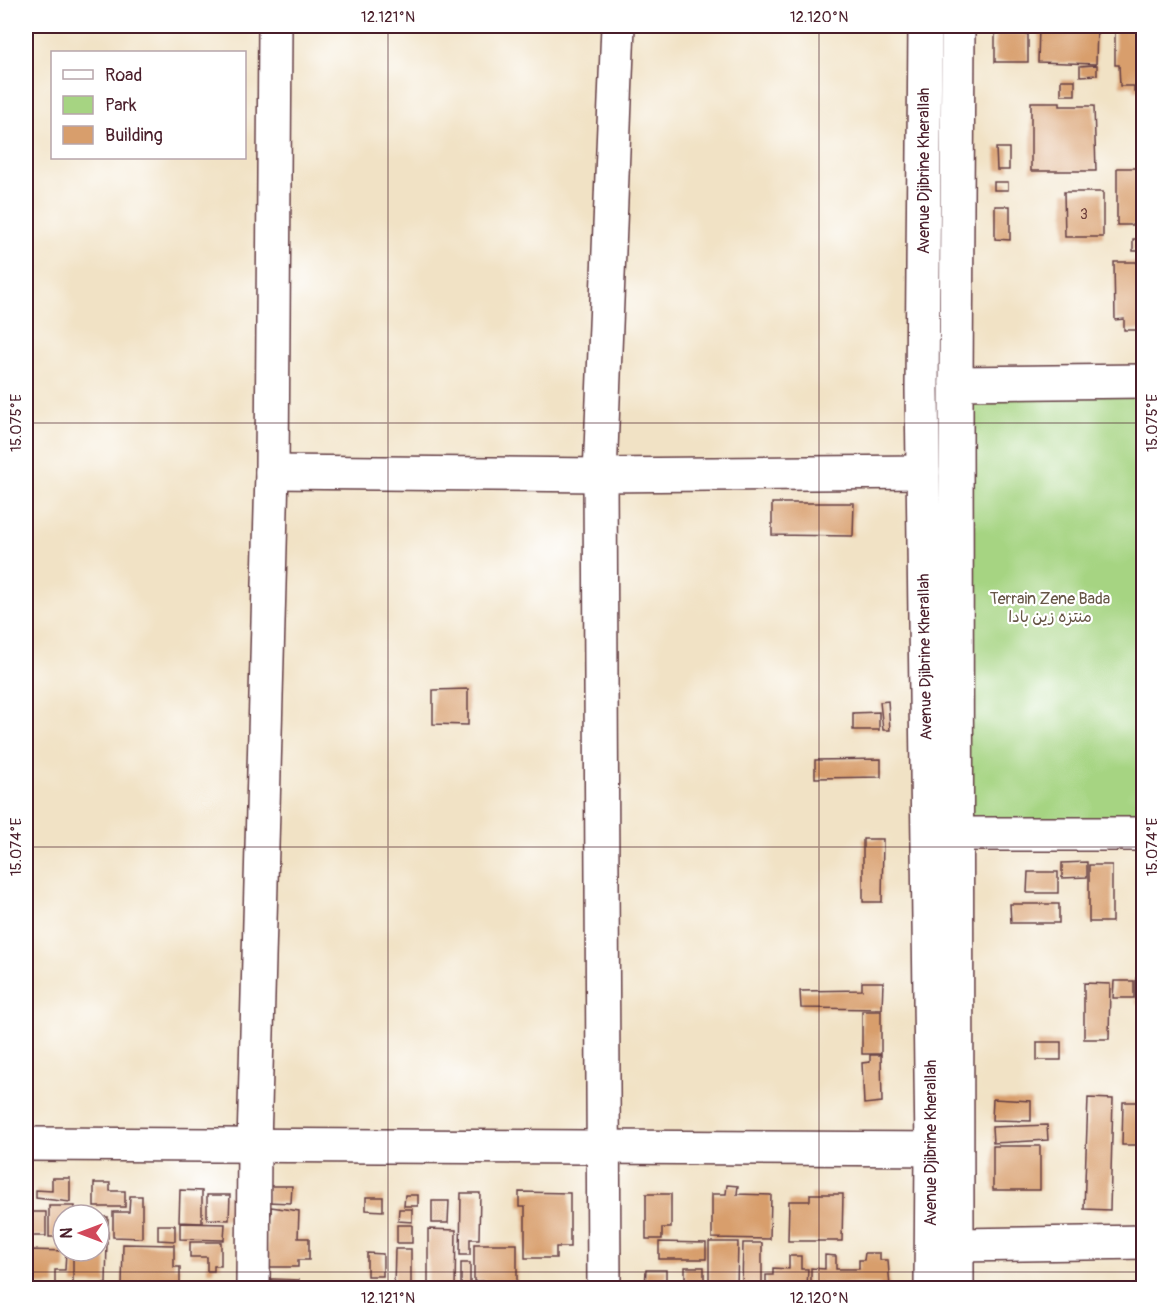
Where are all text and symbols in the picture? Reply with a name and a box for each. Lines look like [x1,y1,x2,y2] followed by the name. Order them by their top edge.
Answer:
[361,8,415,27] text: 12.121°N
[790,8,848,27] text: 12.120°N
[51,51,246,159] legend
[105,64,142,87] text: Road
[914,88,934,254] street label: Avenue Djibrine Kherallah
[105,94,137,117] text: Park
[105,124,163,147] text: Building
[1080,206,1088,223] house number: 3
[7,394,26,452] text: 15.075°E
[1143,394,1162,452] text: 15.075°E
[914,574,936,740] street label: Avenue Djibrine Kherallah
[990,589,1110,627] park label: Terrain Zene Bada منتزه زين بادا
[7,818,26,876] text: 15.074°E
[1143,818,1162,876] text: 15.074°E
[921,1060,941,1226] street label: Avenue Djibrine Kherallah
[51,1203,111,1263] north arrow
[57,1227,77,1238] text: N
[361,1289,415,1308] text: 12.121°N
[790,1289,848,1308] text: 12.120°N

